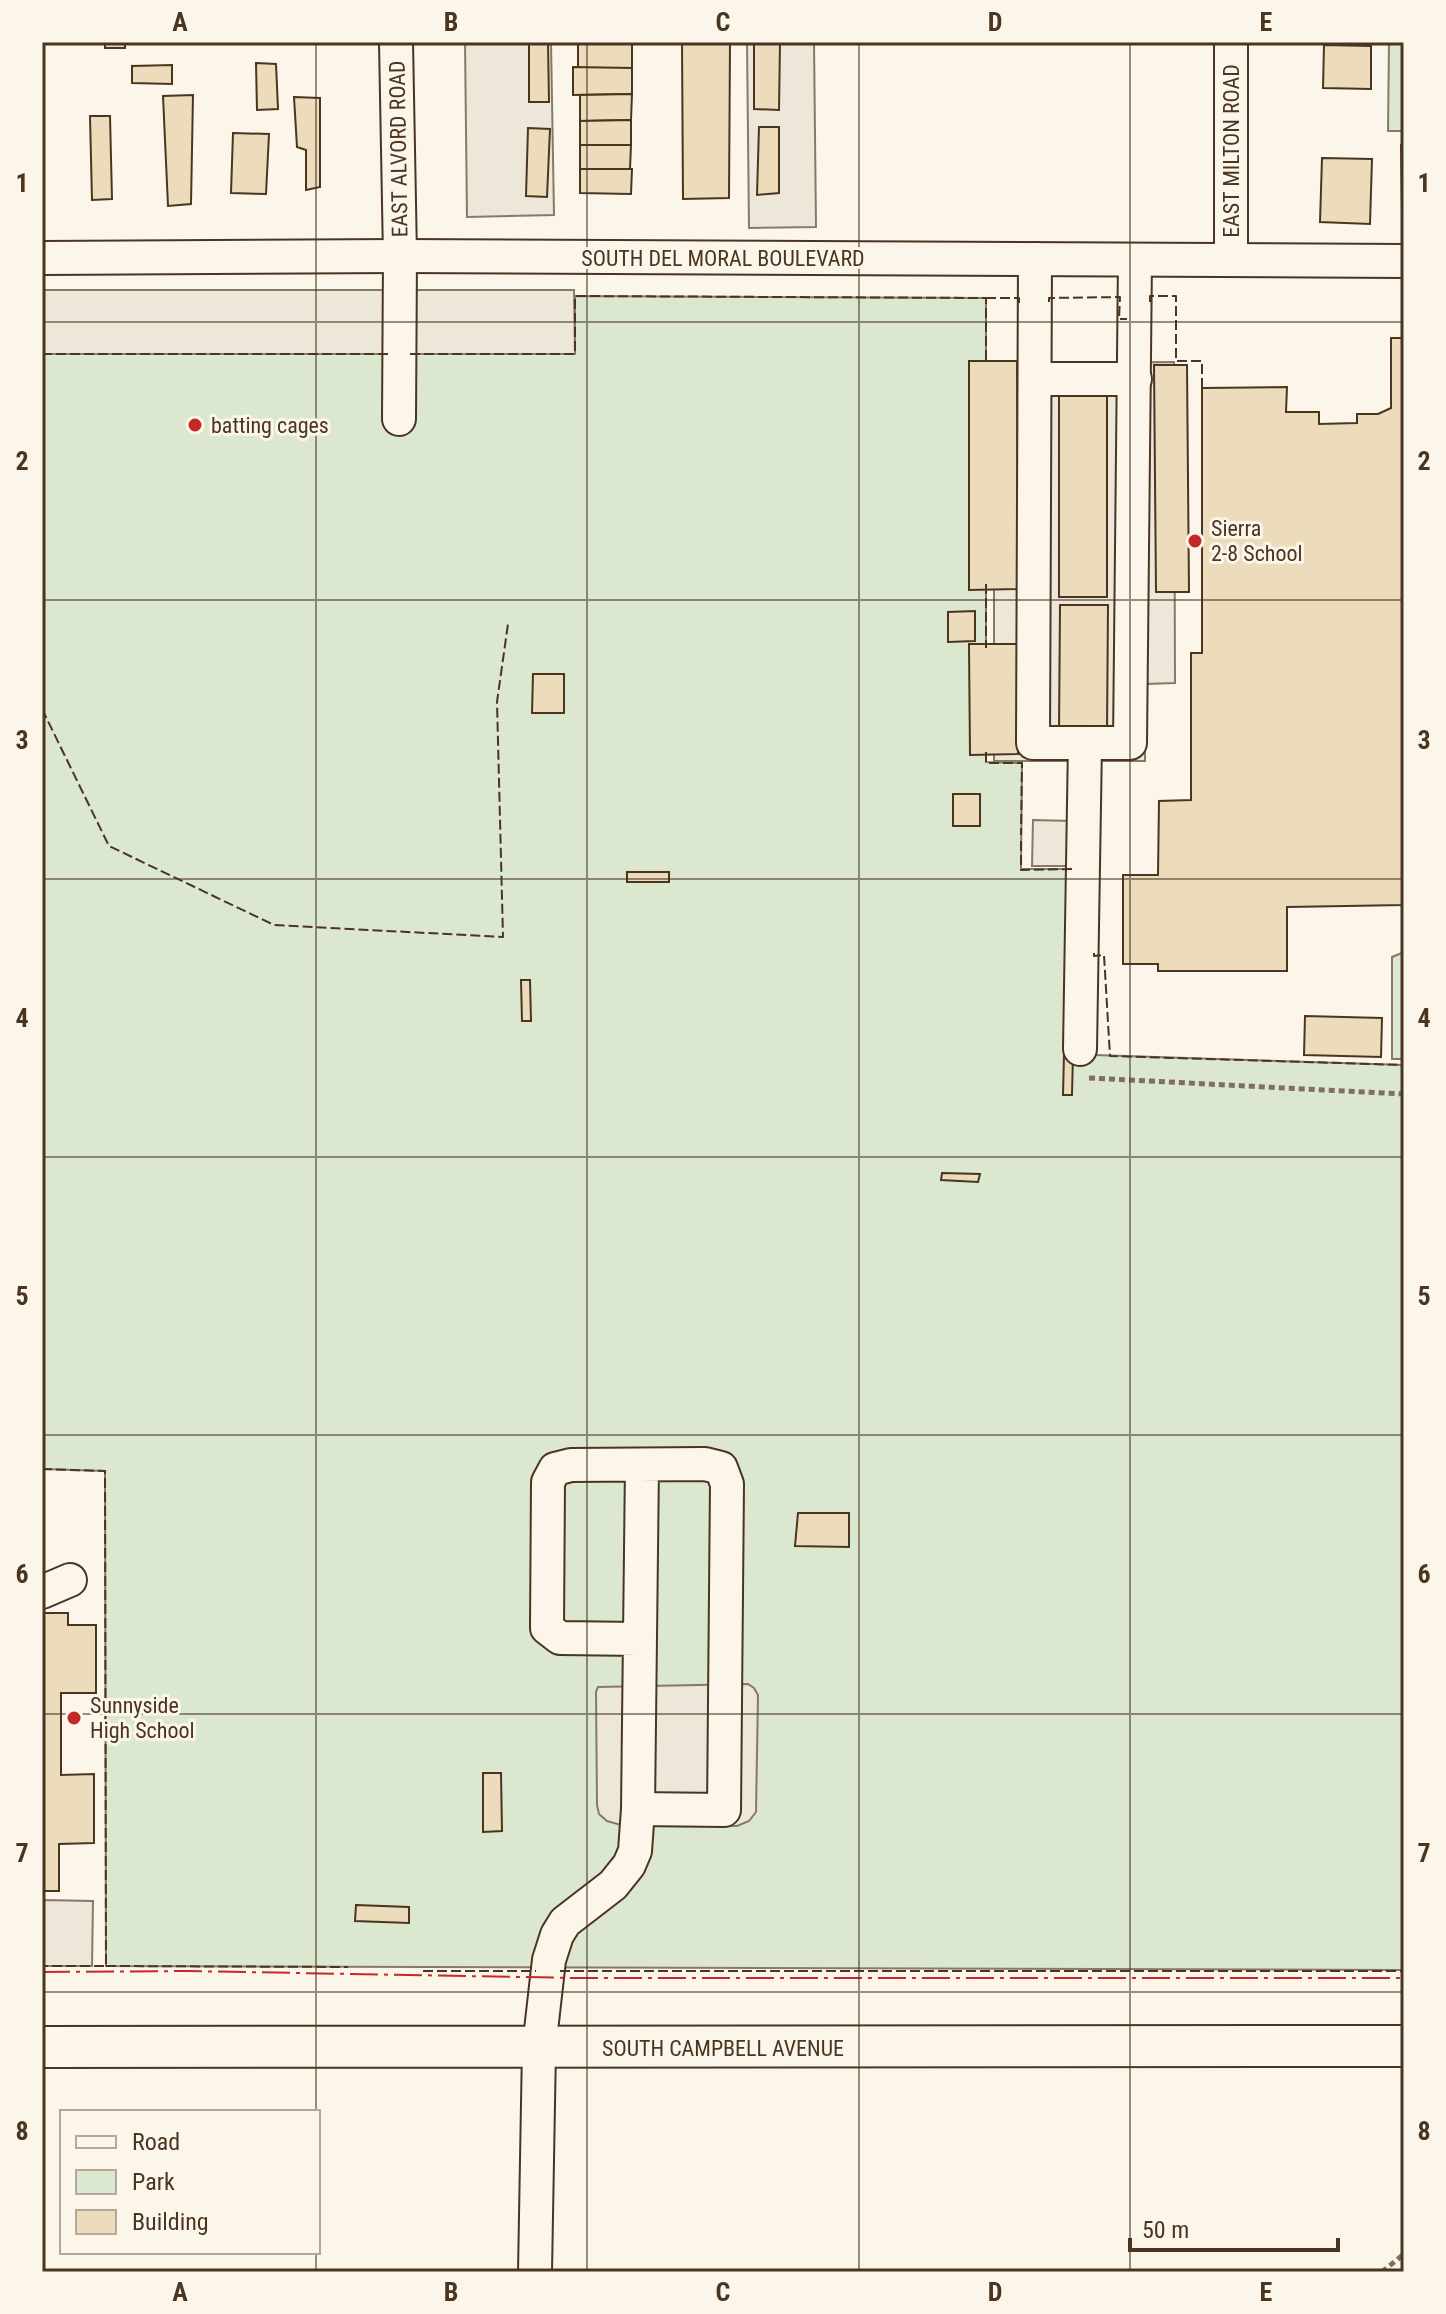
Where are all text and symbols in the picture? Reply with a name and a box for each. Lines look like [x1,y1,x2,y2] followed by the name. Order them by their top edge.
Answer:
[172,7,188,37] text: A
[444,7,458,37] text: B
[716,7,731,37] text: C
[988,7,1002,37] text: D
[1260,7,1273,37] text: E
[384,60,413,238] street label: EAST ALVORD ROAD
[1219,64,1244,238] street label: EAST MILTON ROAD
[15,168,29,198] text: 1
[1417,168,1431,198] text: 1
[581,246,865,271] street label: SOUTH DEL MORAL BOULEVARD
[211,413,329,438] place label: batting cages
[186,416,204,434] marker: batting cages
[15,446,29,476] text: 2
[1417,446,1431,476] text: 2
[1211,516,1303,566] place label: Sierra 2-8 School
[1186,532,1204,550] marker: Sierra 2-8 School
[15,725,29,755] text: 3
[1417,725,1431,755] text: 3
[15,1003,29,1033] text: 4
[1417,1003,1431,1033] text: 4
[15,1281,29,1311] text: 5
[1417,1281,1431,1311] text: 5
[15,1559,29,1589] text: 6
[1417,1559,1431,1589] text: 6
[90,1693,195,1743] place label: Sunnyside High School
[65,1709,83,1727] marker: Sunnyside High School
[15,1838,29,1868] text: 7
[1417,1838,1431,1868] text: 7
[602,2036,844,2061] street label: SOUTH CAMPBELL AVENUE
[60,2110,320,2254] legend
[15,2116,29,2146] text: 8
[1417,2116,1431,2146] text: 8
[132,2128,180,2156] text: Road
[132,2168,175,2196] text: Park
[1130,2202,1338,2252] scale bar
[132,2208,209,2236] text: Building
[1142,2216,1189,2244] text: 50 m
[172,2277,188,2307] text: A
[444,2277,458,2307] text: B
[716,2277,731,2307] text: C
[988,2277,1002,2307] text: D
[1260,2277,1273,2307] text: E

